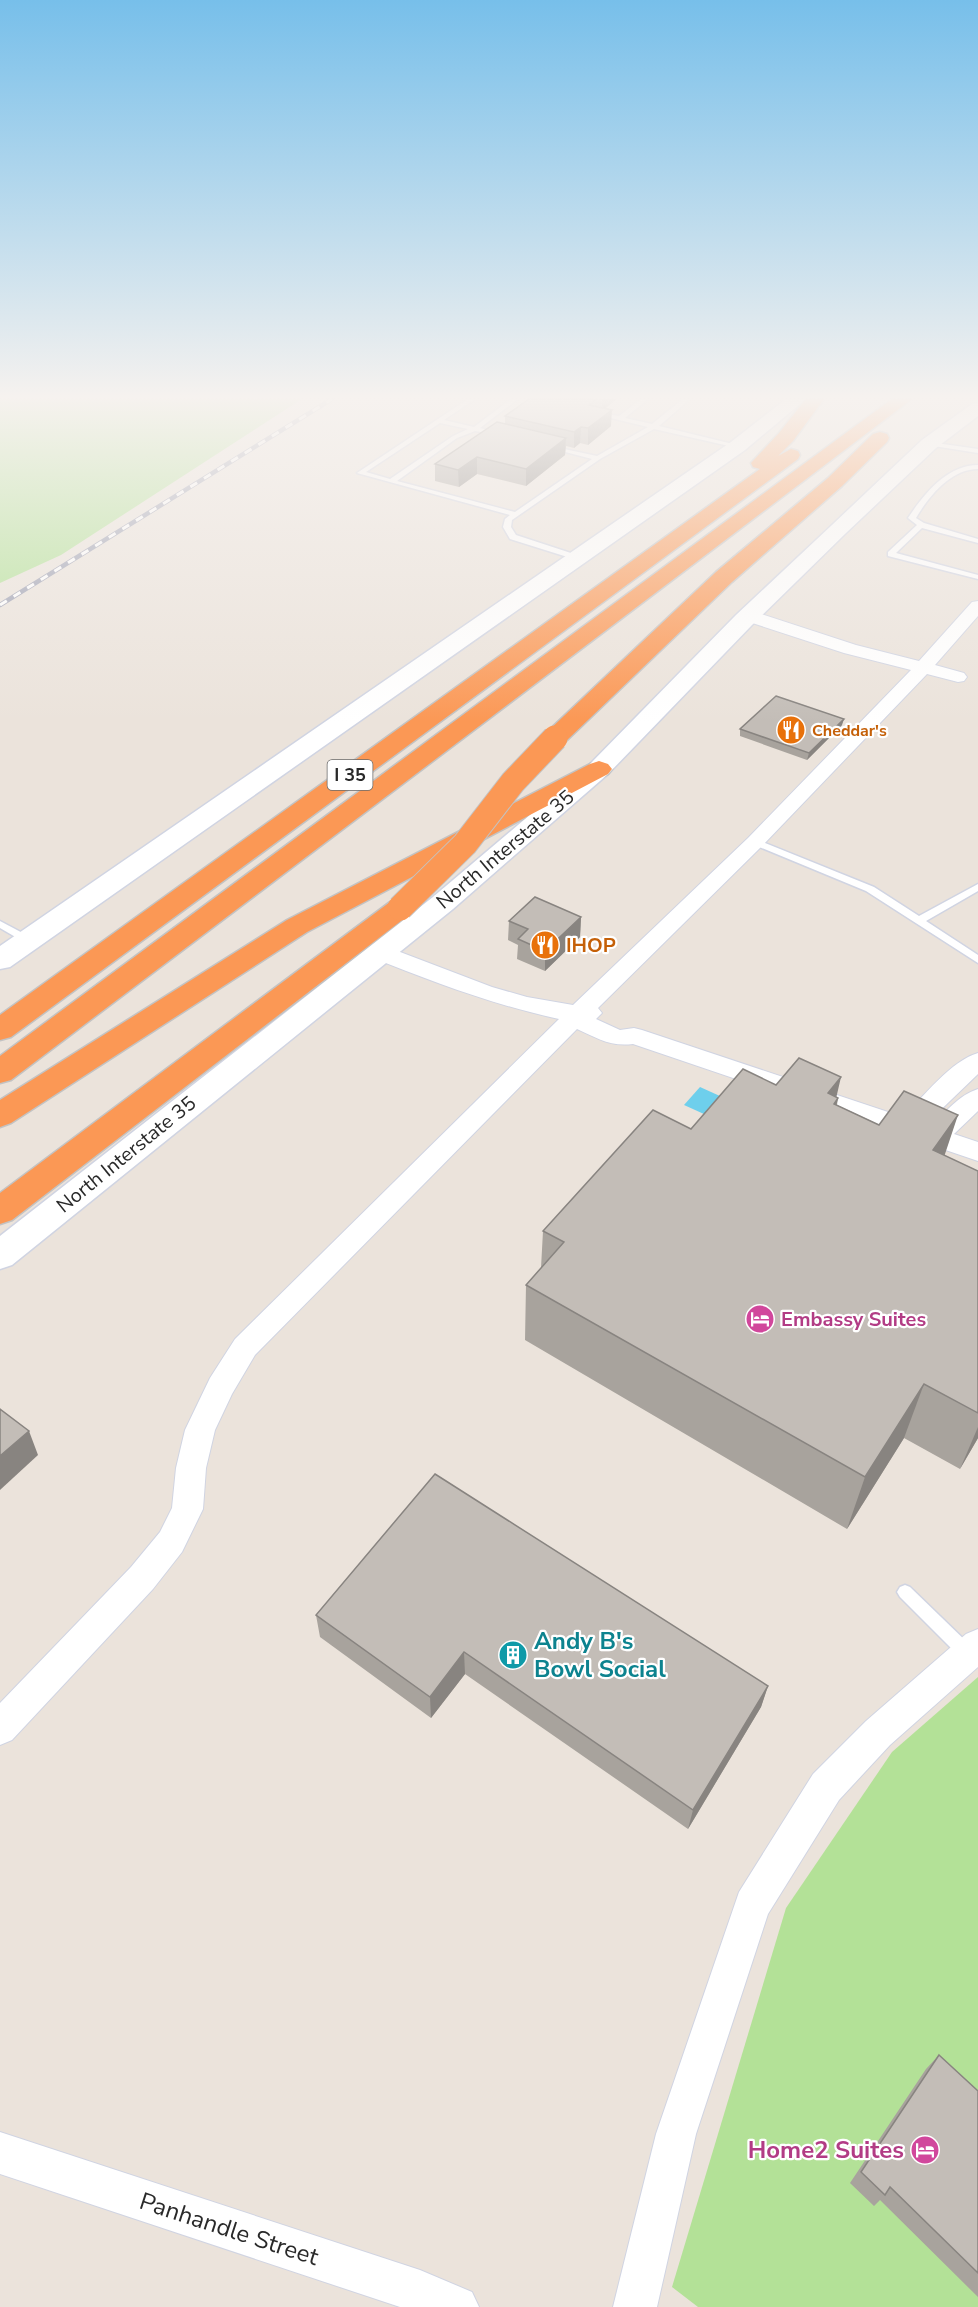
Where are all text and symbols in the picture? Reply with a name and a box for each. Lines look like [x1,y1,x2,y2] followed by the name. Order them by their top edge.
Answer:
[775,714,807,746] restaurant icon: Cheddar's
[812,720,887,742] place label: Cheddar's
[328,760,372,790] road number: I 35
[431,784,580,915] street label: North Interstate 35
[529,929,561,961] restaurant icon: IHOP
[566,932,616,959] place label: IHOP
[51,1090,202,1219] street label: North Interstate 35
[744,1303,776,1335] hotel icon: Embassy Suites
[781,1306,926,1333] place label: Embassy Suites
[534,1625,666,1685] place label: Andy B's Bowl Social
[497,1639,529,1671] building icon: Andy B's Bowl Social
[748,2134,904,2166] place label: Home2 Suites
[909,2134,941,2166] hotel icon: Home2 Suites
[135,2185,323,2273] street label: Panhandle Street

